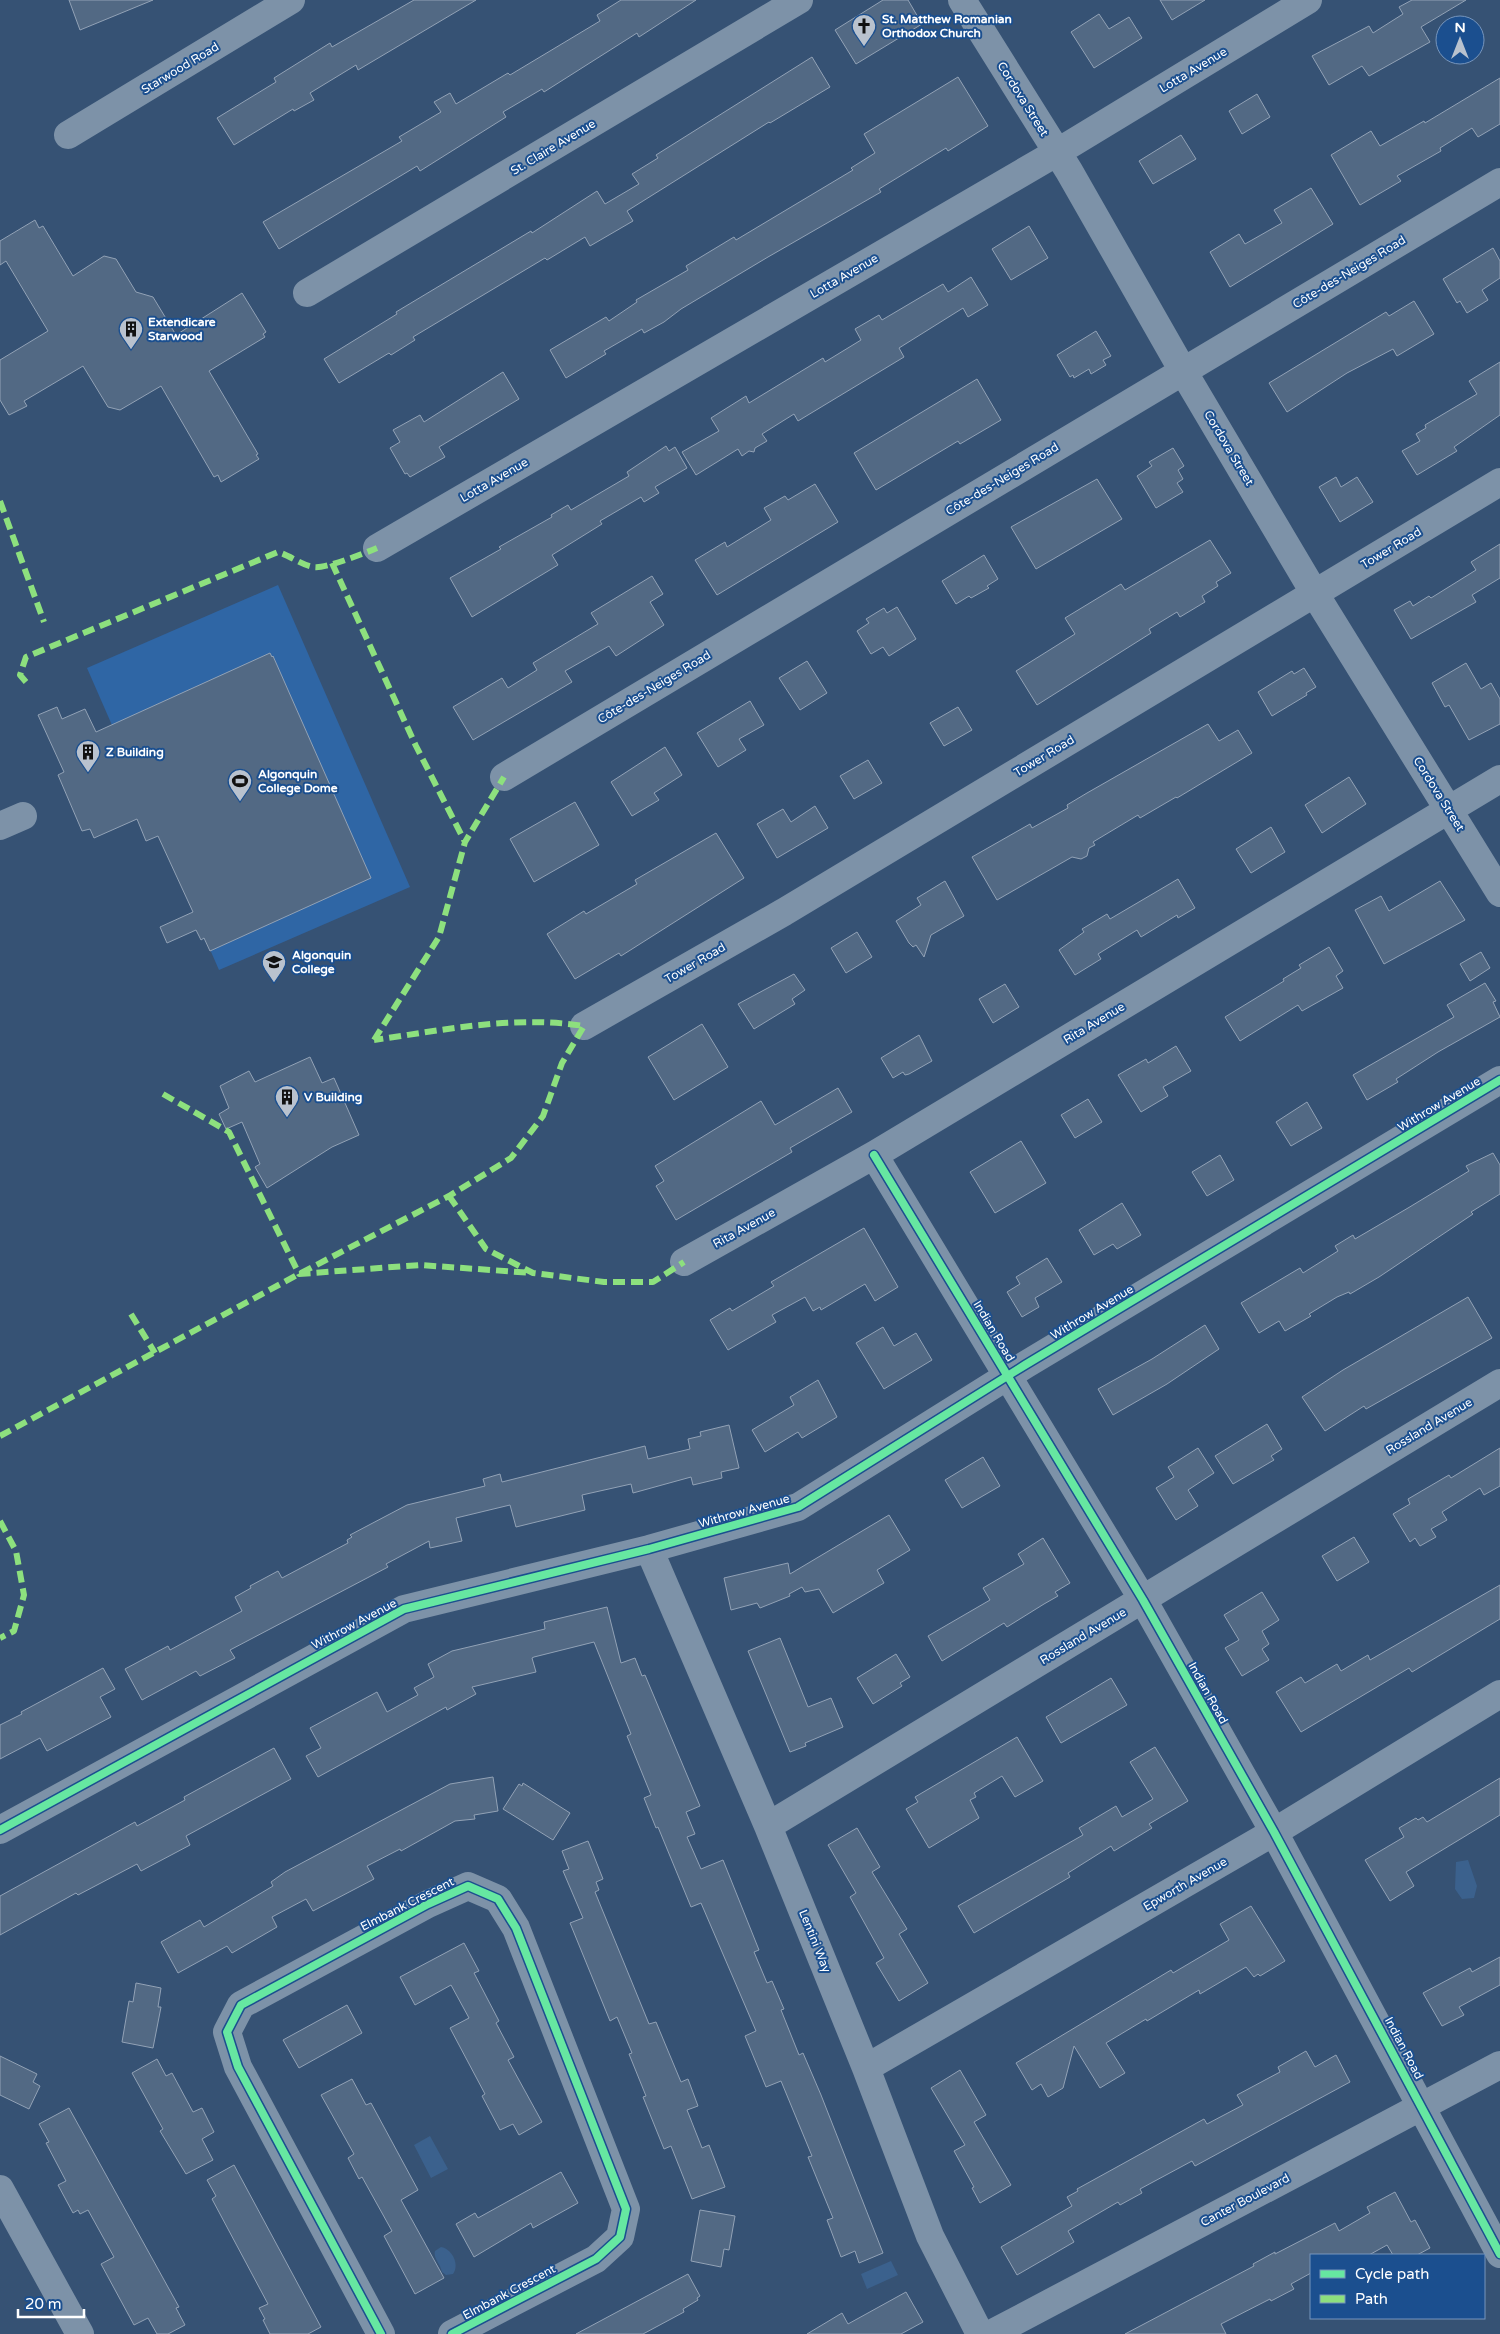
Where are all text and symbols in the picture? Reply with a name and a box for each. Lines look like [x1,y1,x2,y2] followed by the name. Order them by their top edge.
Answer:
[882,12,1012,40] place label: St. Matthew Romanian Orthodox Church
[851,13,877,47] church icon: St. Matthew Romanian Orthodox Church
[1435,15,1485,65] north arrow
[1454,19,1466,36] text: N
[139,39,221,97] street label: Starwood Road
[1157,44,1229,96] street label: Lotta Avenue
[995,59,1052,139] street label: Cordova Street
[508,116,598,178] street label: St. Claire Avenue
[1290,233,1408,311] street label: Côte-des-Neiges Road
[808,251,881,301] street label: Lotta Avenue
[148,315,216,343] place label: Extendicare Starwood
[118,316,144,350] building icon: Extendicare Starwood
[1201,408,1257,488] street label: Cordova Street
[943,440,1061,518] street label: Côte-des-Neiges Road
[458,455,531,505] street label: Lotta Avenue
[1358,525,1424,571] street label: Tower Road
[595,648,713,726] street label: Côte-des-Neiges Road
[1011,733,1077,779] street label: Tower Road
[75,739,101,773] building icon: Z Building
[106,745,164,760] place label: Z Building
[1411,754,1468,834] street label: Cordova Street
[258,767,338,796] place label: Algonquin College Dome
[227,768,253,802] sports icon: Algonquin College Dome
[662,940,728,986] street label: Tower Road
[292,948,351,977] place label: Algonquin College
[261,949,287,983] school or university icon: Algonquin College
[1061,999,1127,1047] street label: Rita Avenue
[1395,1074,1483,1134] street label: Withrow Avenue
[274,1084,300,1118] building icon: V Building
[304,1090,362,1105] place label: V Building
[710,1205,778,1251] street label: Rita Avenue
[1048,1282,1136,1342] street label: Withrow Avenue
[970,1298,1018,1364] street label: Indian Road
[1383,1395,1475,1457] street label: Rossland Avenue
[697,1491,791,1531] street label: Withrow Avenue
[309,1596,399,1652] street label: Withrow Avenue
[1037,1605,1129,1667] street label: Rossland Avenue
[1185,1660,1231,1726] street label: Indian Road
[1141,1854,1230,1914] street label: Epworth Avenue
[358,1874,456,1934] street label: Elmbank Crescent
[796,1908,834,1975] street label: Lentini Way
[1382,2014,1426,2082] street label: Indian Road
[1198,2171,1292,2229] street label: Canter Boulevard
[1310,2254,1485,2319] legend
[460,2261,558,2322] street label: Elmbank Crescent
[1355,2265,1429,2283] text: Cycle path
[18,2286,84,2318] scale bar
[1355,2290,1388,2308] text: Path
[25,2295,62,2313] text: 20 m

